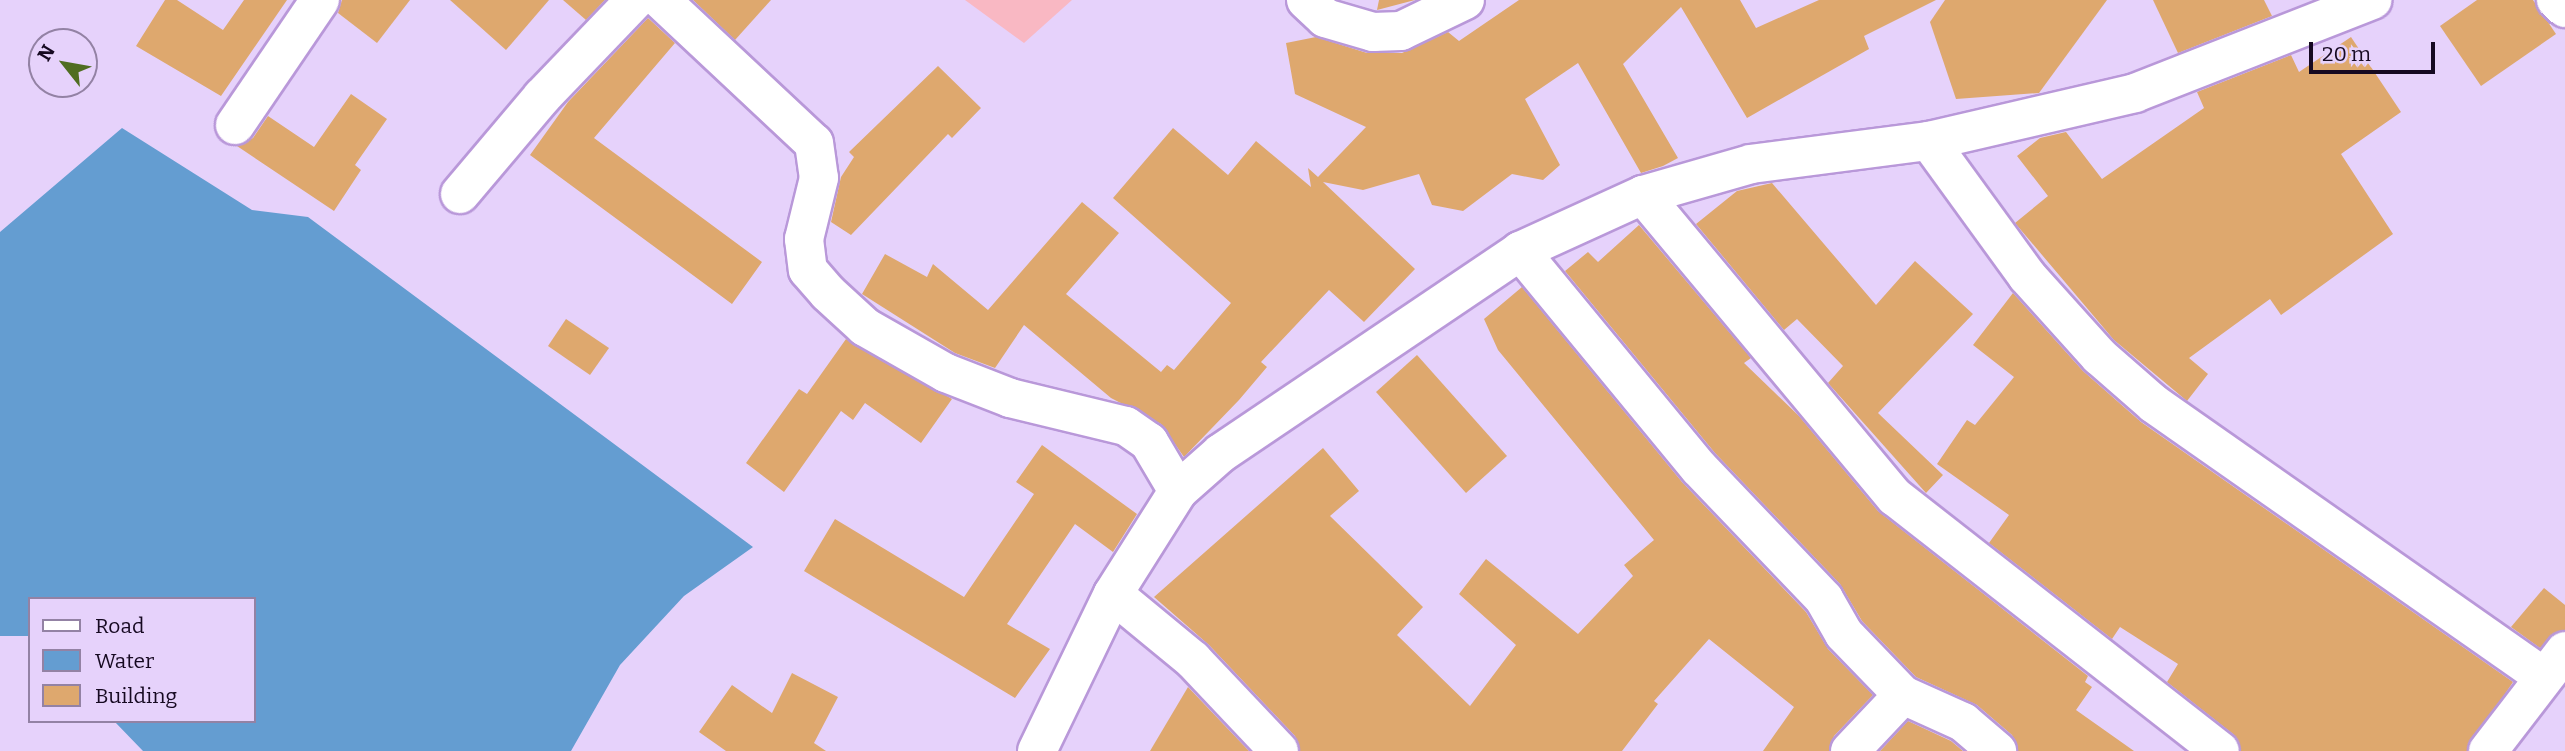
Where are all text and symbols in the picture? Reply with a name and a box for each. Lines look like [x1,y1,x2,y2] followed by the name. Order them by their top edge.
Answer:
[28,28,98,98] north arrow
[2313,28,2439,72] scale bar
[33,41,60,65] text: N
[2322,41,2371,67] text: 20 m
[28,597,256,723] legend
[95,613,144,639] text: Road
[95,648,154,674] text: Water
[95,683,177,709] text: Building

